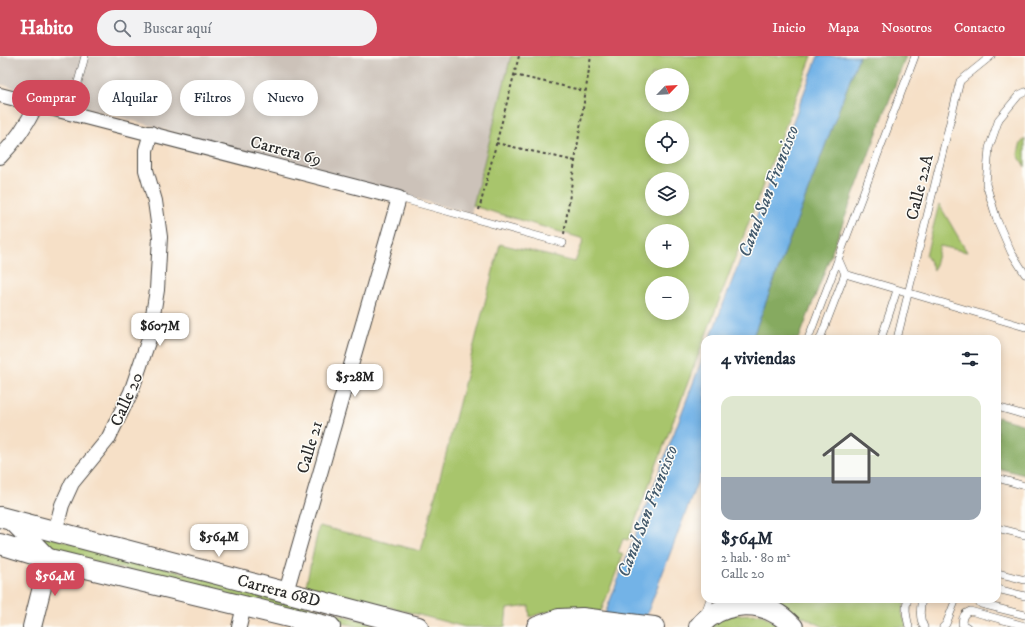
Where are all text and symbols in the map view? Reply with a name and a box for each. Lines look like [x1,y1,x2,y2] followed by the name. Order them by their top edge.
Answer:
[97,10,377,46] search box
[20,17,73,40] text: Habito
[111,17,133,39] icon: search
[143,19,211,38] text: Buscar aquí
[772,19,805,37] text: Inicio
[827,19,859,37] text: Mapa
[881,19,932,37] text: Nosotros
[954,19,1005,37] text: Contacto
[645,68,689,112] north arrow
[645,68,689,320] map controls
[12,80,90,116] chip: Comprar
[98,80,172,116] chip: Alquilar
[180,80,245,116] chip: Filtros
[253,80,318,116] chip: Nuevo
[645,120,689,164] button: locate
[734,122,804,260] water label: Canal San Francisco
[248,131,324,171] street label: Carrera 69
[901,152,939,222] street label: Calle 22A
[645,172,689,216] button: layers
[645,224,689,268] button: +
[645,276,689,320] button: −
[132,313,188,347] pin: $607M
[140,318,180,334] text: $607M
[721,348,795,370] text: 4 viviendas
[959,348,981,370] icon: filters
[327,364,383,398] pin: $528M
[105,369,149,430] street label: Calle 20
[336,369,374,385] text: $528M
[292,418,328,476] street label: Calle 21
[815,422,887,494] icon: home
[613,442,683,580] water label: Canal San Francisco
[191,524,247,558] pin: $564M
[721,528,773,550] text: $564M
[199,529,239,545] text: $564M
[721,550,790,566] text: 2 hab. · 80 m²
[27,563,83,597] pin: $564M
[721,566,764,582] text: Calle 20
[35,568,75,584] text: $564M
[235,569,323,613] street label: Carrera 68D

